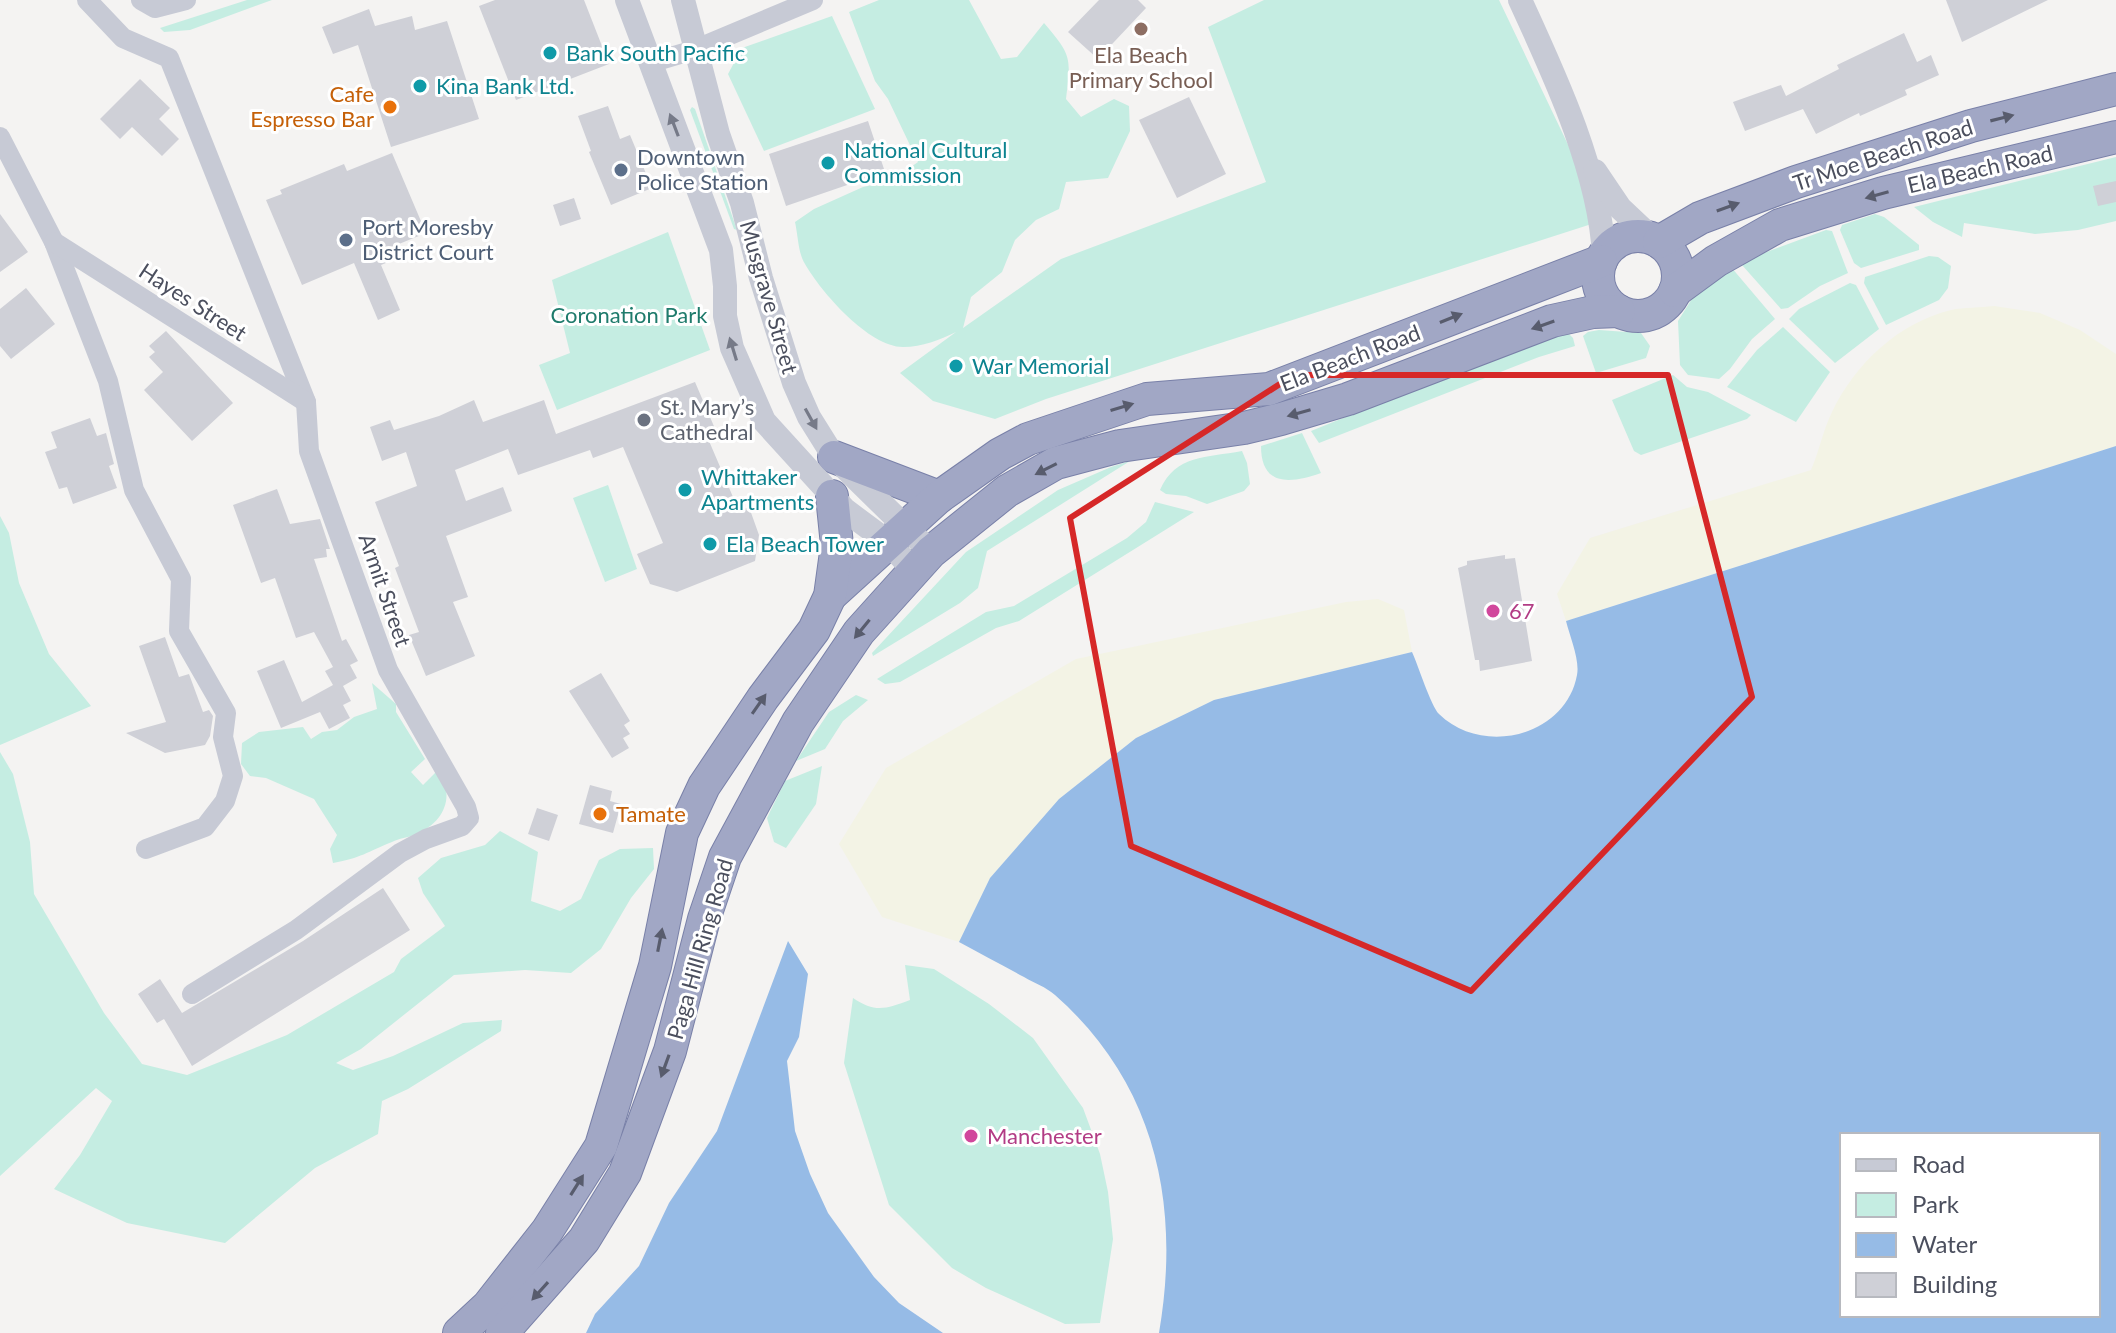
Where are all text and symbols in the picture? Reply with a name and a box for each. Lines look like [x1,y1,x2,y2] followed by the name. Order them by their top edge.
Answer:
[1132,20,1150,38] marker: Ela Beach Primary School
[566,39,745,66] place label: Bank South Pacific
[1069,41,1213,93] place label: Ela Beach Primary School
[541,44,559,62] marker: Bank South Pacific
[436,72,575,99] place label: Kina Bank Ltd.
[411,77,429,95] marker: Kina Bank Ltd.
[250,80,374,132] place label: Cafe Espresso Bar
[381,98,399,116] marker: Cafe Espresso Bar
[1989,112,2014,124] one-way arrow
[667,113,680,137] one-way arrow
[1790,113,1976,196] street label: Tr Moe Beach Road
[844,136,1007,188] place label: National Cultural Commission
[1905,139,2055,198] street label: Ela Beach Road
[637,143,769,195] place label: Downtown Police Station
[819,154,837,172] marker: National Cultural Commission
[612,161,630,179] marker: Downtown Police Station
[1865,189,1889,202] one-way arrow
[1716,200,1740,213] one-way arrow
[362,213,494,265] place label: Port Moresby District Court
[735,217,804,377] street label: Musgrave Street
[337,231,355,249] marker: Port Moresby District Court
[134,257,252,346] street label: Hayes Street
[551,301,708,328] park label: Coronation Park
[1439,311,1463,324] one-way arrow
[1276,318,1424,397] street label: Ela Beach Road
[1531,319,1555,331] one-way arrow
[726,337,739,361] one-way arrow
[972,352,1109,379] place label: War Memorial
[947,357,965,375] marker: War Memorial
[660,393,754,445] place label: St. Mary’s Cathedral
[1111,400,1135,413] one-way arrow
[805,408,818,431] one-way arrow
[1286,408,1311,420] one-way arrow
[635,411,653,429] marker: St. Mary’s Cathedral
[1034,462,1057,476] one-way arrow
[701,463,814,515] place label: Whittaker Apartments
[676,481,694,499] marker: Whittaker Apartments
[354,530,417,650] street label: Armit Street
[726,530,884,557] place label: Ela Beach Tower
[701,535,719,553] marker: Ela Beach Tower
[1509,597,1535,624] place label: 67
[1484,602,1502,620] marker: 67
[854,619,871,639] one-way arrow
[751,694,766,715] one-way arrow
[616,800,686,827] place label: Tamate
[591,805,609,823] marker: Tamate
[661,855,738,1042] street label: Paga Hill Ring Road
[655,928,667,953] one-way arrow
[658,1054,671,1078] one-way arrow
[987,1122,1102,1149] place label: Manchester
[962,1127,980,1145] marker: Manchester
[1840,1133,2100,1317] legend
[1912,1149,1965,1178] text: Road
[569,1174,583,1196] one-way arrow
[1912,1189,1960,1218] text: Park
[1912,1229,1977,1258] text: Water
[1912,1269,1997,1298] text: Building
[532,1281,549,1301] one-way arrow

